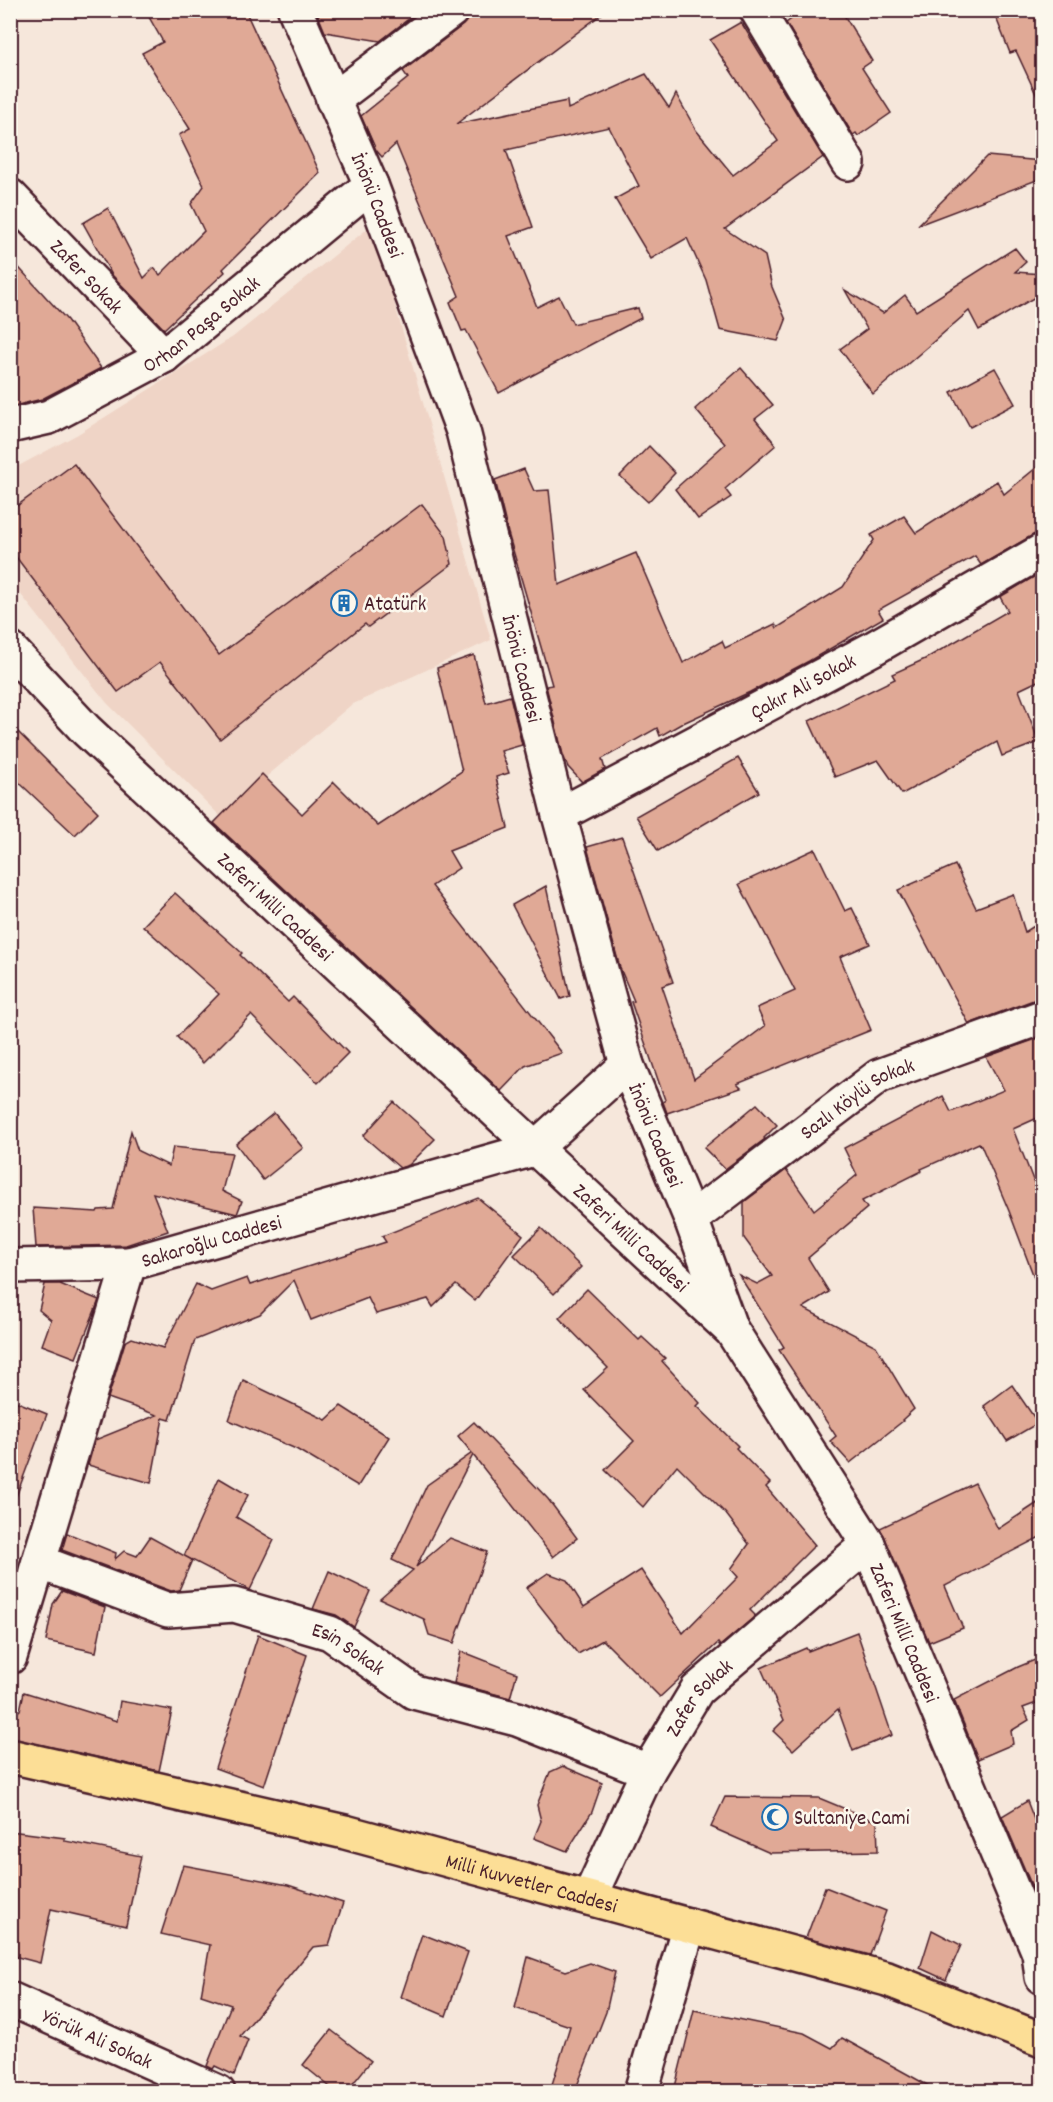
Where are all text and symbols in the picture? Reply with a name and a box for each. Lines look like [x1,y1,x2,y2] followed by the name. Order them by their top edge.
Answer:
[341,149,409,263] street label: İnönü Caddesi
[41,234,128,322] street label: Zafer Sokak
[138,270,268,382] street label: Orhan Paşa Sokak
[329,588,359,618] building icon: Atatürk
[364,591,426,621] place label: Atatürk
[491,612,547,726] street label: İnönü Caddesi
[746,648,862,729] street label: Çakır Ali Sokak
[209,847,338,970] street label: Zaferi Milli Caddesi
[795,1052,919,1149] street label: Sazlı Köylü Sokak
[618,1079,688,1193] street label: İnönü Caddesi
[565,1178,694,1301] street label: Zaferi Milli Caddesi
[138,1209,286,1278] street label: Sakaroğlu Caddesi
[860,1559,945,1708] street label: Zaferi Milli Caddesi
[308,1616,390,1685] street label: Esin Sokak
[660,1653,741,1744] street label: Zafer Sokak
[760,1802,790,1832] mosque icon: Sultaniye Cami
[794,1805,910,1835] place label: Sultaniye Cami
[442,1848,620,1923] street label: Milli Kuvvetler Caddesi
[36,2003,156,2079] street label: Yörük Ali Sokak

